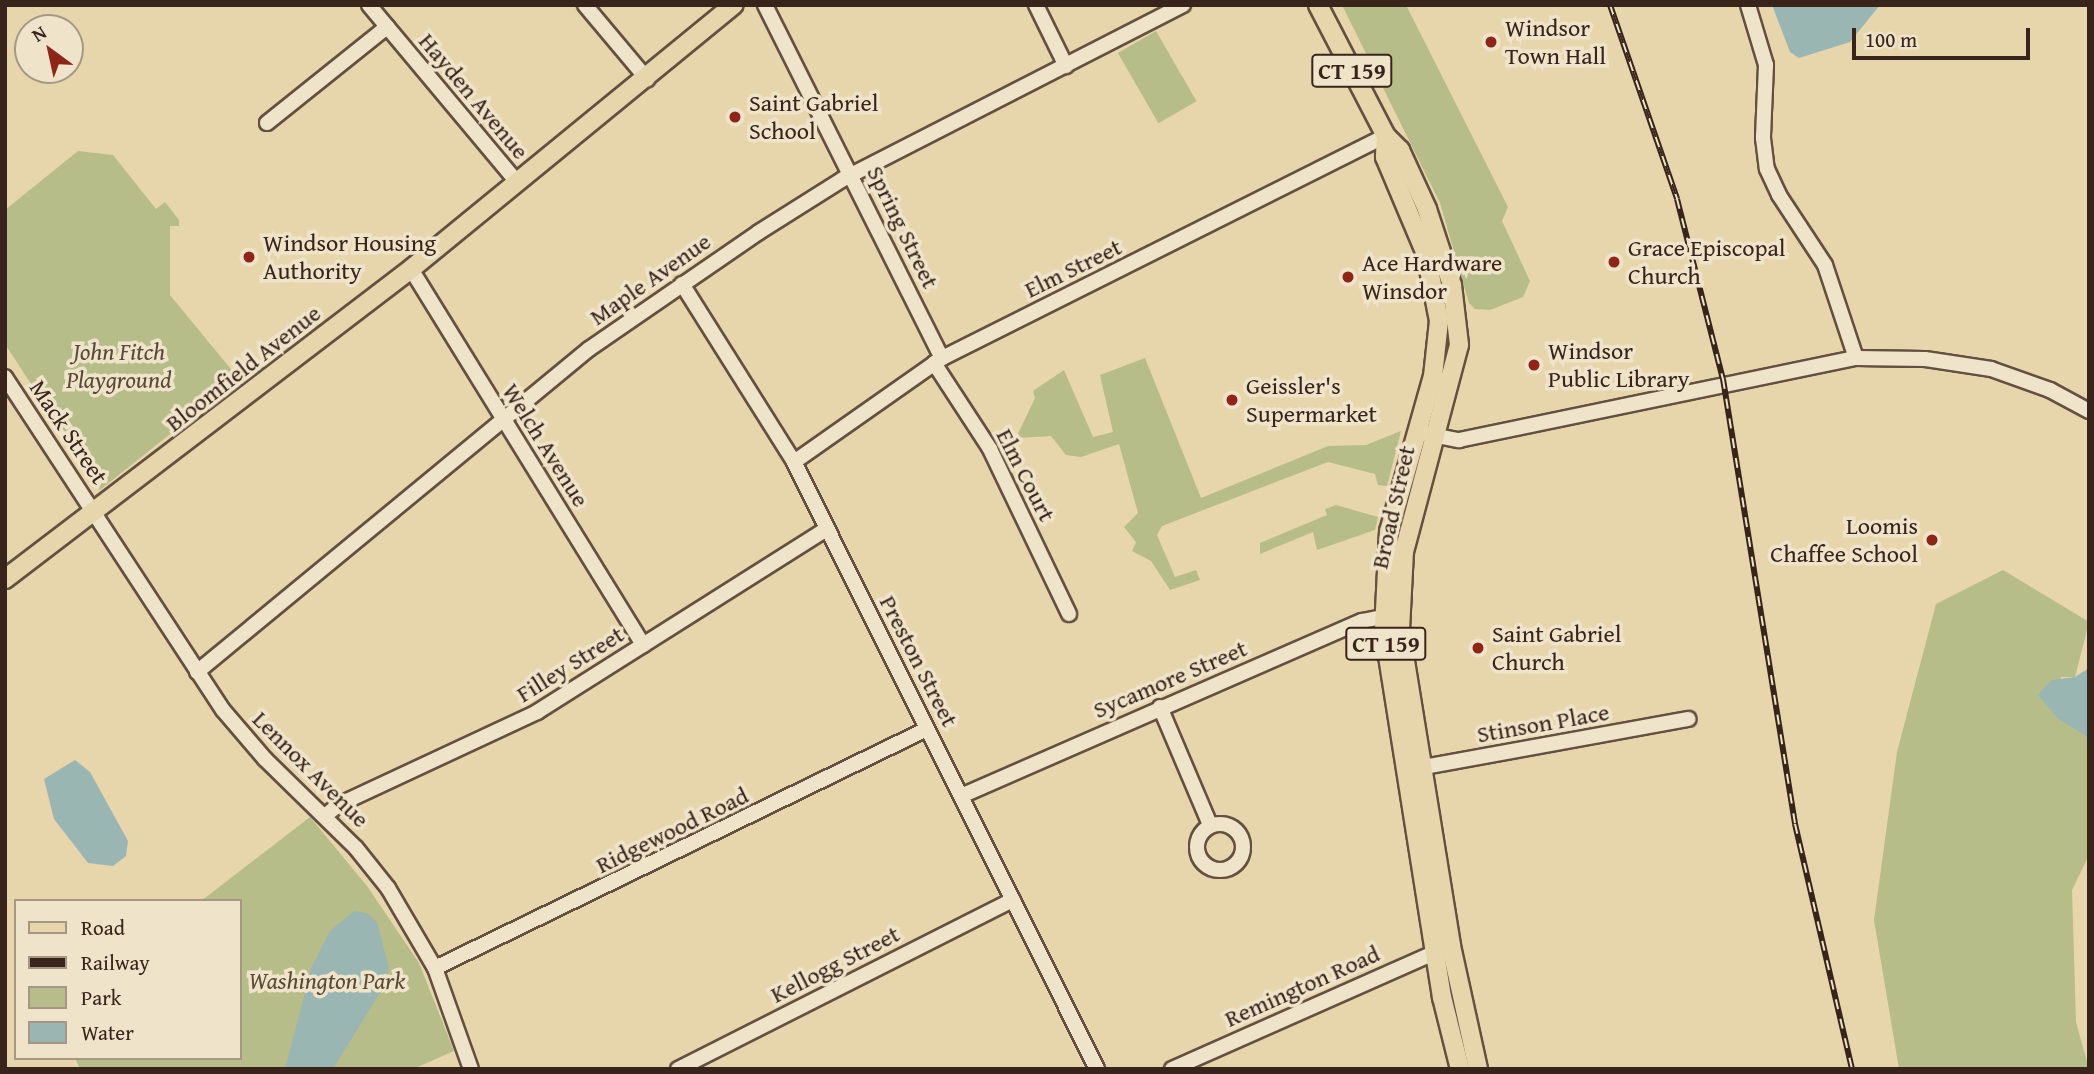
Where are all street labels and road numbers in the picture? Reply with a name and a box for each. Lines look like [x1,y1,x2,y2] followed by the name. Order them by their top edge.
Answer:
[413,27,535,165] street label: Hayden Avenue
[1310,52,1394,90] road number: CT 159
[861,161,945,293] street label: Spring Street
[584,227,716,331] street label: Maple Avenue
[1020,232,1126,304] street label: Elm Street
[160,299,326,437] street label: Bloomfield Avenue
[24,374,114,490] street label: Mack Street
[497,378,595,512] street label: Welch Avenue
[990,424,1062,526] street label: Elm Court
[1365,443,1421,571] street label: Broad Street
[874,591,964,731] street label: Preston Street
[511,620,629,708] street label: Filley Street
[1344,624,1428,664] road number: CT 159
[1089,634,1251,724] street label: Sycamore Street
[1475,697,1611,749] street label: Stinson Place
[247,705,375,833] street label: Lennox Avenue
[591,781,753,879] street label: Ridgewood Road
[766,919,904,1009] street label: Kellogg Street
[1220,939,1384,1033] street label: Remington Road

